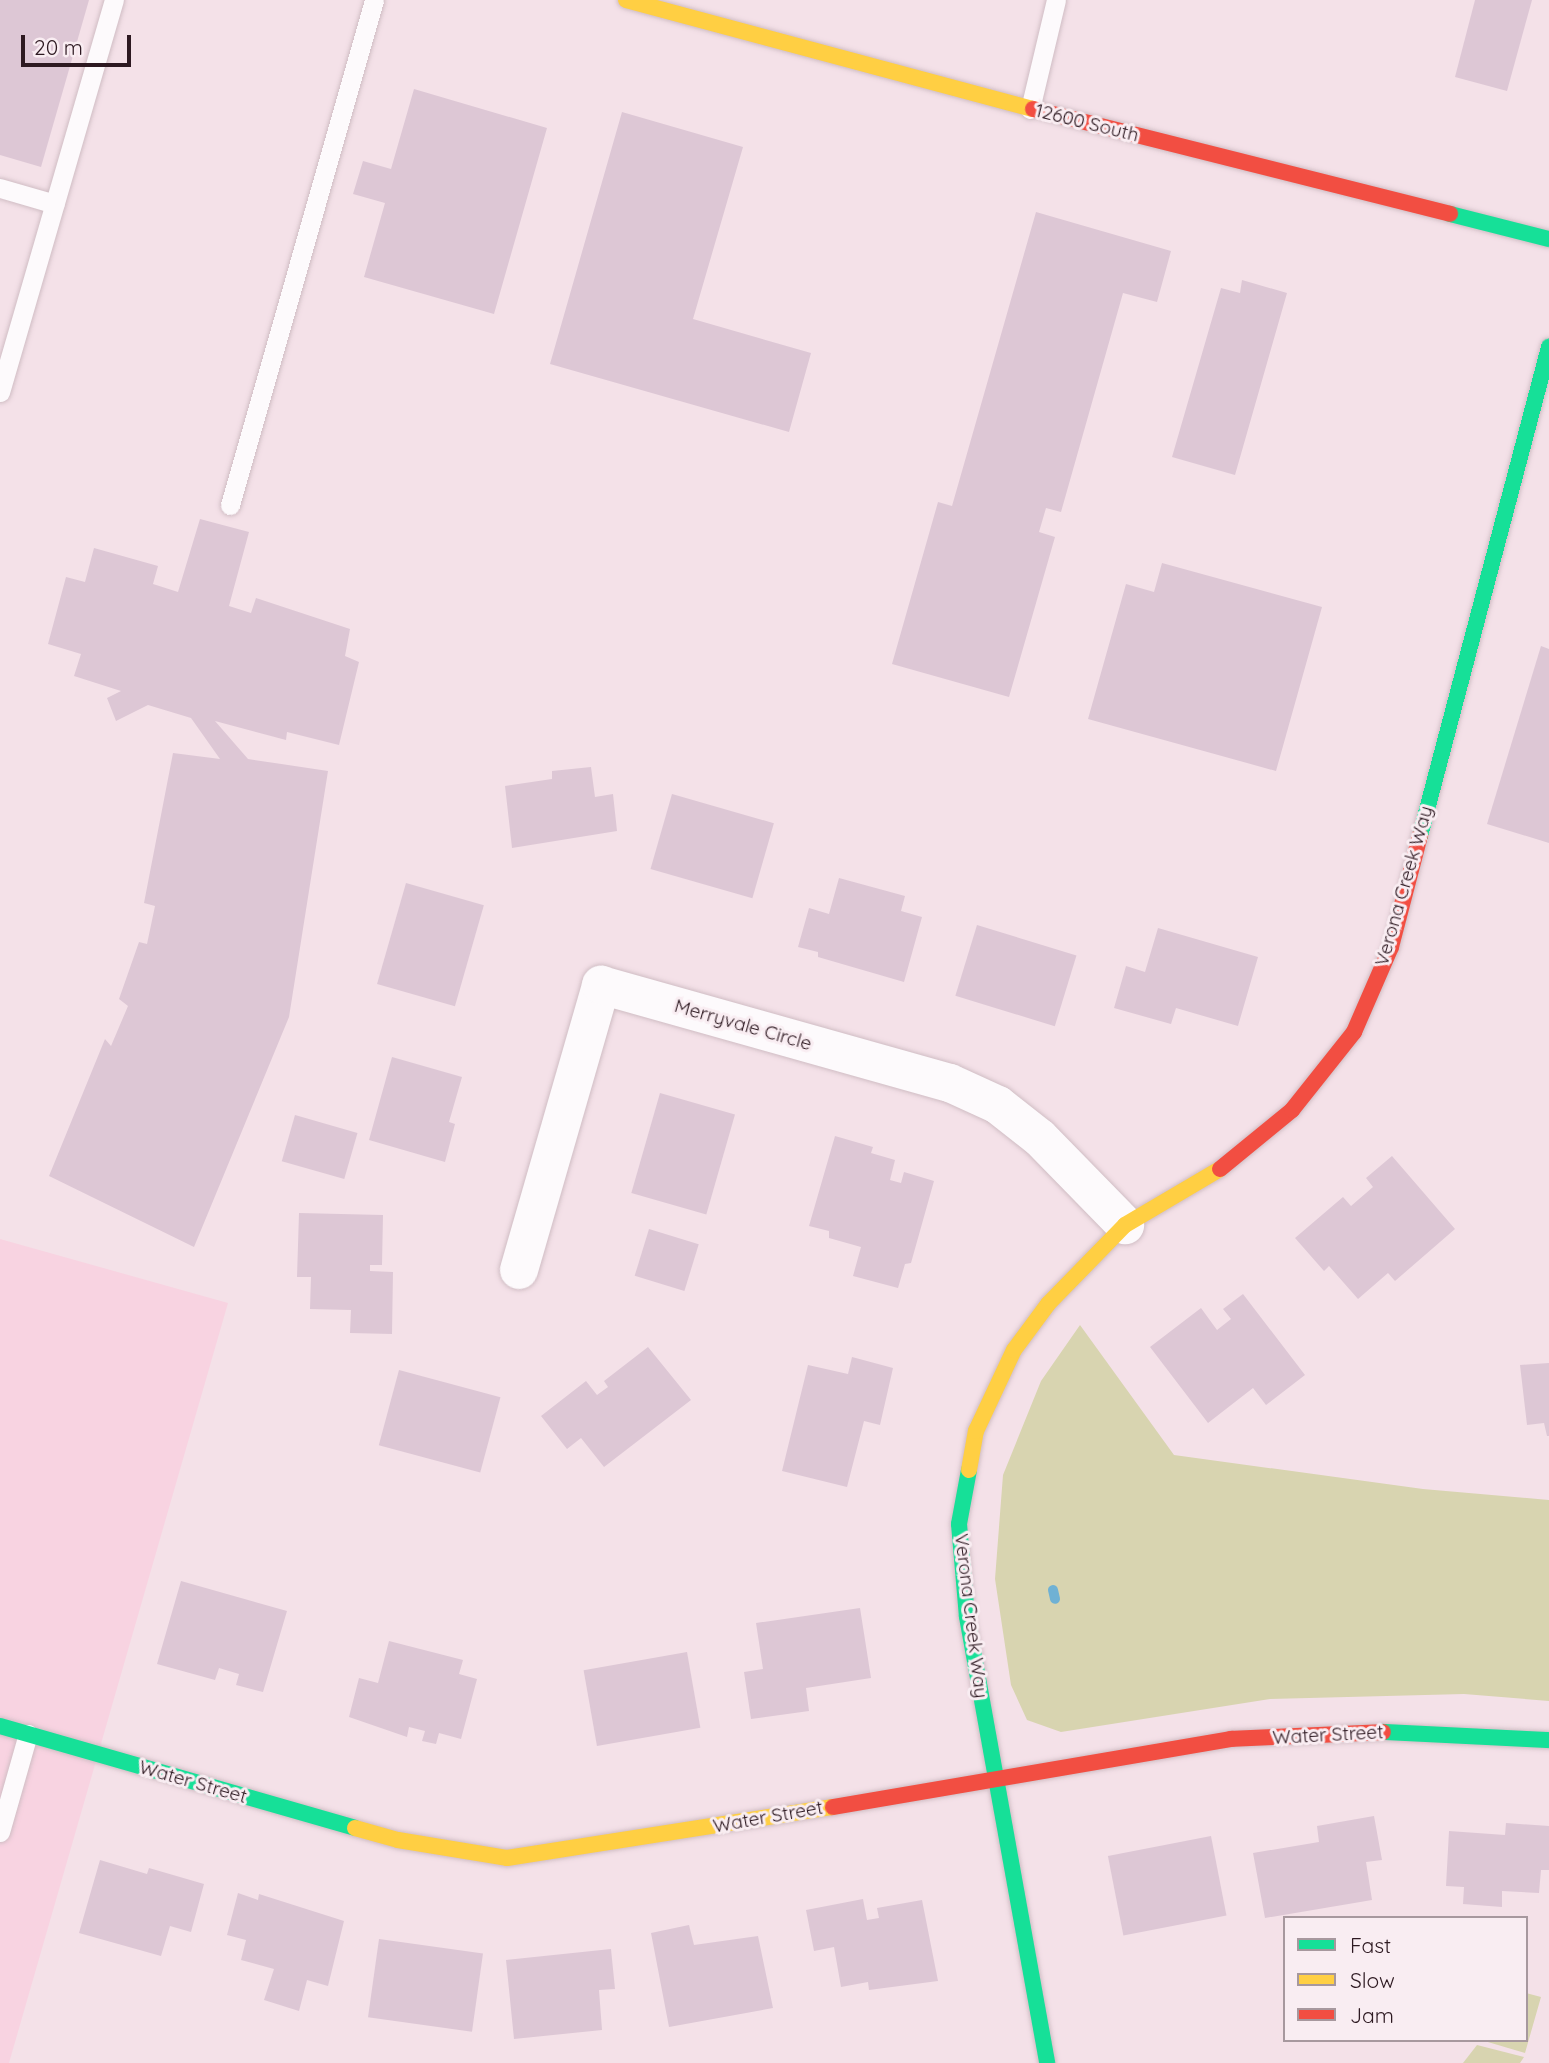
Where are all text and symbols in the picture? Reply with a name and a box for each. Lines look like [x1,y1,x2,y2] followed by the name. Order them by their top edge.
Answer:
[24,21,135,65] scale bar
[34,34,83,60] text: 20 m
[1033,99,1141,147] street label: 12600 South
[1370,803,1438,969] street label: Verona Creek Way
[672,995,814,1055] street label: Merryvale Circle
[950,1532,992,1700] street label: Verona Creek Way
[1272,1721,1384,1749] street label: Water Street
[136,1756,250,1808] street label: Water Street
[711,1796,825,1838] street label: Water Street
[1283,1916,1528,2042] legend
[1350,1932,1391,1958] text: Fast
[1350,1967,1395,1993] text: Slow
[1350,2002,1394,2028] text: Jam

